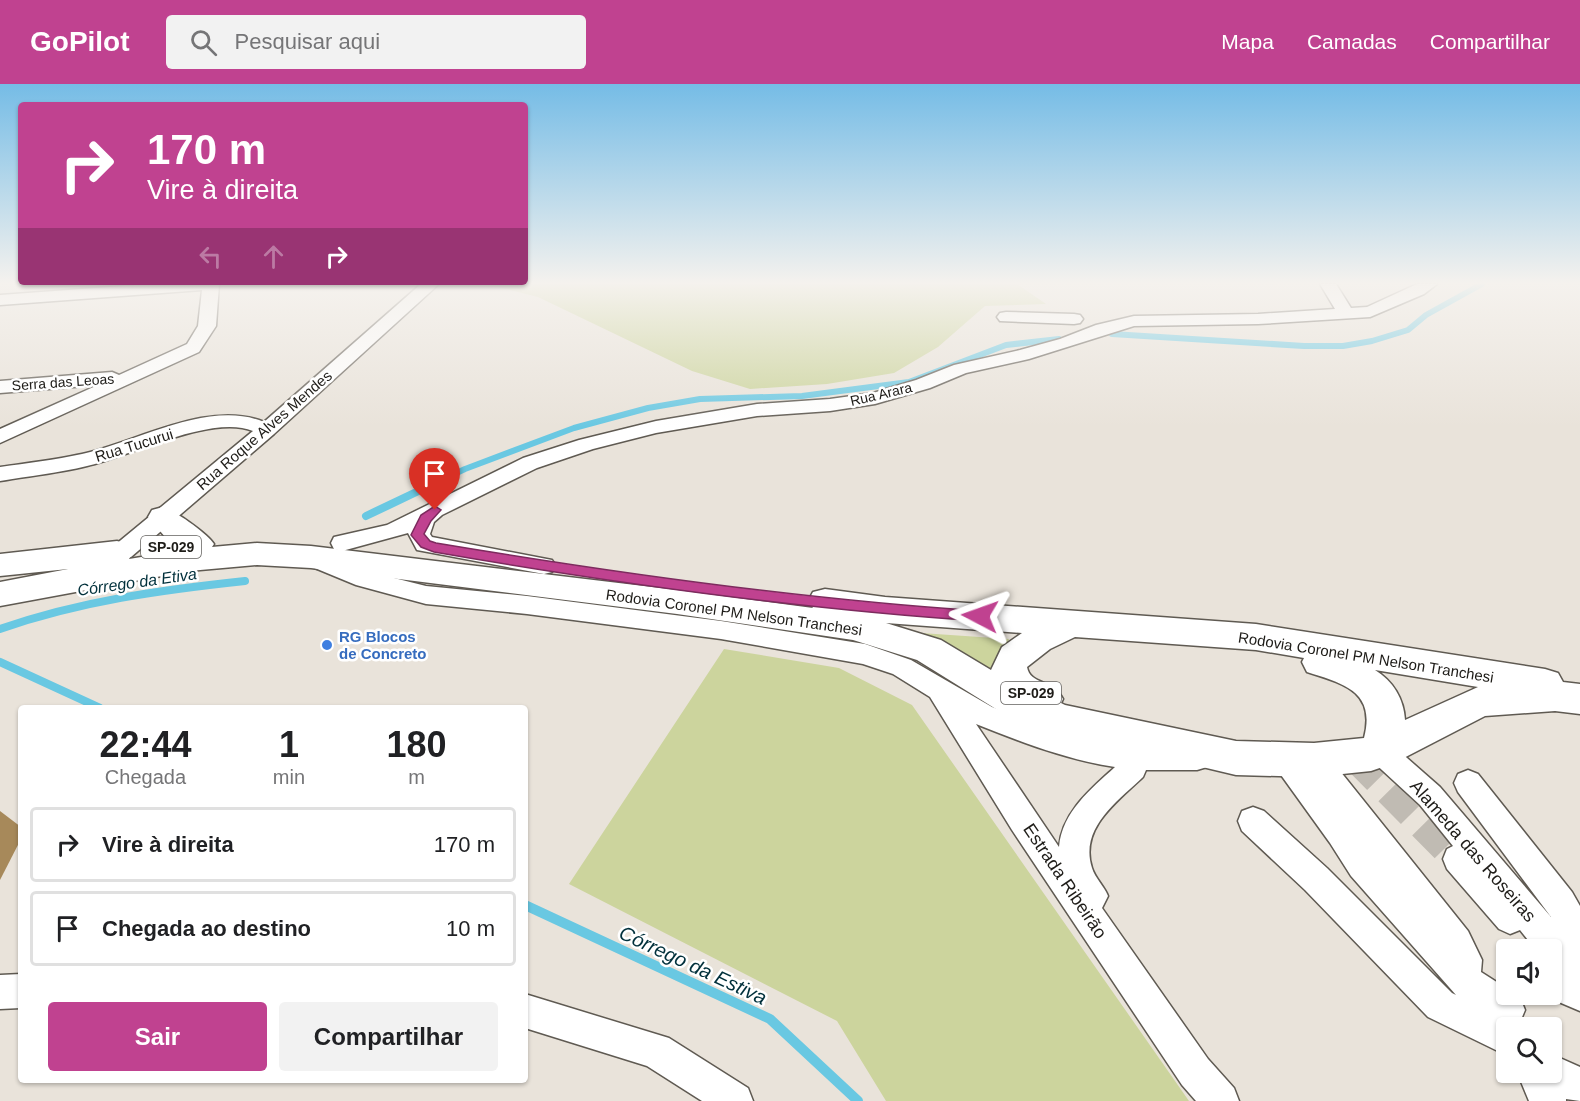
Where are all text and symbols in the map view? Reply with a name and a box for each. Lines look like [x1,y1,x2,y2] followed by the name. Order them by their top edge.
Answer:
[166,15,586,69] search box
[30,26,130,57] text: GoPilot
[187,26,220,59] icon: search
[235,29,380,54] text: Pesquisar aqui
[1221,30,1274,53] text: Mapa
[1307,30,1397,53] text: Camadas
[1430,30,1550,53] text: Compartilhar
[48,126,126,204] icon: right
[147,126,266,173] text: 170 m
[147,175,298,205] text: Vire à direita
[194,240,227,273] icon: left
[257,240,290,273] icon: ahead
[320,240,353,273] icon: right
[193,367,335,493] street label: Rua Roque Alves Mendes
[11,370,115,394] street label: Serra das Leoas
[848,379,914,409] street label: Rua Arara
[93,425,175,465] street label: Rua Tucurui
[409,448,460,510] pin
[418,457,451,490] icon: arrive
[141,536,201,558] road number: SP-029
[76,565,198,599] water label: Córrego da Etiva
[948,584,1012,648] position arrow
[605,586,863,638] street label: Rodovia Coronel PM Nelson Tranchesi
[339,628,427,662] place label: RG Blocos de Concreto
[1237,628,1495,686] street label: Rodovia Coronel PM Nelson Tranchesi
[320,638,334,652] marker: RG Blocos de Concreto
[1001,682,1061,704] road number: SP-029
[99,724,191,765] text: 22:44
[279,724,299,765] text: 1
[386,724,447,765] text: 180
[105,766,186,788] text: Chegada
[273,766,305,788] text: min
[408,766,425,788] text: m
[1406,776,1540,926] street label: Alameda das Roseiras
[1019,820,1111,942] street label: Estrada Ribeirão
[51,828,84,861] icon: right
[102,832,234,857] text: Vire à direita
[434,832,495,857] text: 170 m
[51,912,84,945] icon: arrive
[102,916,311,941] text: Chegada ao destino
[446,916,495,941] text: 10 m
[616,921,770,1009] water label: Córrego da Estiva
[1496,939,1562,1083] map controls
[1496,939,1562,1005] button: sound
[48,1002,267,1071] button: Sair
[279,1002,498,1071] button: Compartilhar
[1496,1017,1562,1083] button: search

